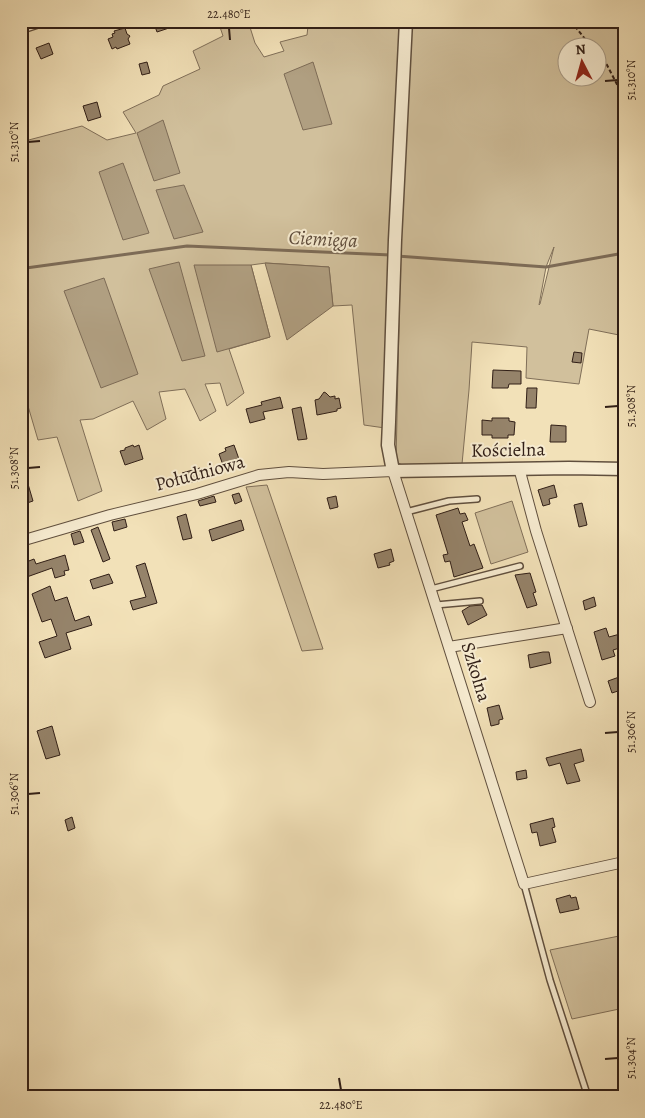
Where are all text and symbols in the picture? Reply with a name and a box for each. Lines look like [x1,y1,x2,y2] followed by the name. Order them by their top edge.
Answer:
[207,6,251,22] text: 22.480°E
[558,38,608,88] north arrow
[575,40,587,60] text: N
[623,59,639,100] text: 51.310°N
[6,121,22,162] text: 51.310°N
[288,224,358,254] water label: Ciemięga
[623,384,639,427] text: 51.308°N
[471,436,546,464] street label: Kościelna
[6,446,22,489] text: 51.308°N
[152,449,248,497] street label: Południowa
[455,639,497,705] street label: Szkolna
[623,711,639,753] text: 51.306°N
[6,773,22,815] text: 51.306°N
[623,1037,639,1079] text: 51.304°N
[319,1097,363,1113] text: 22.480°E

